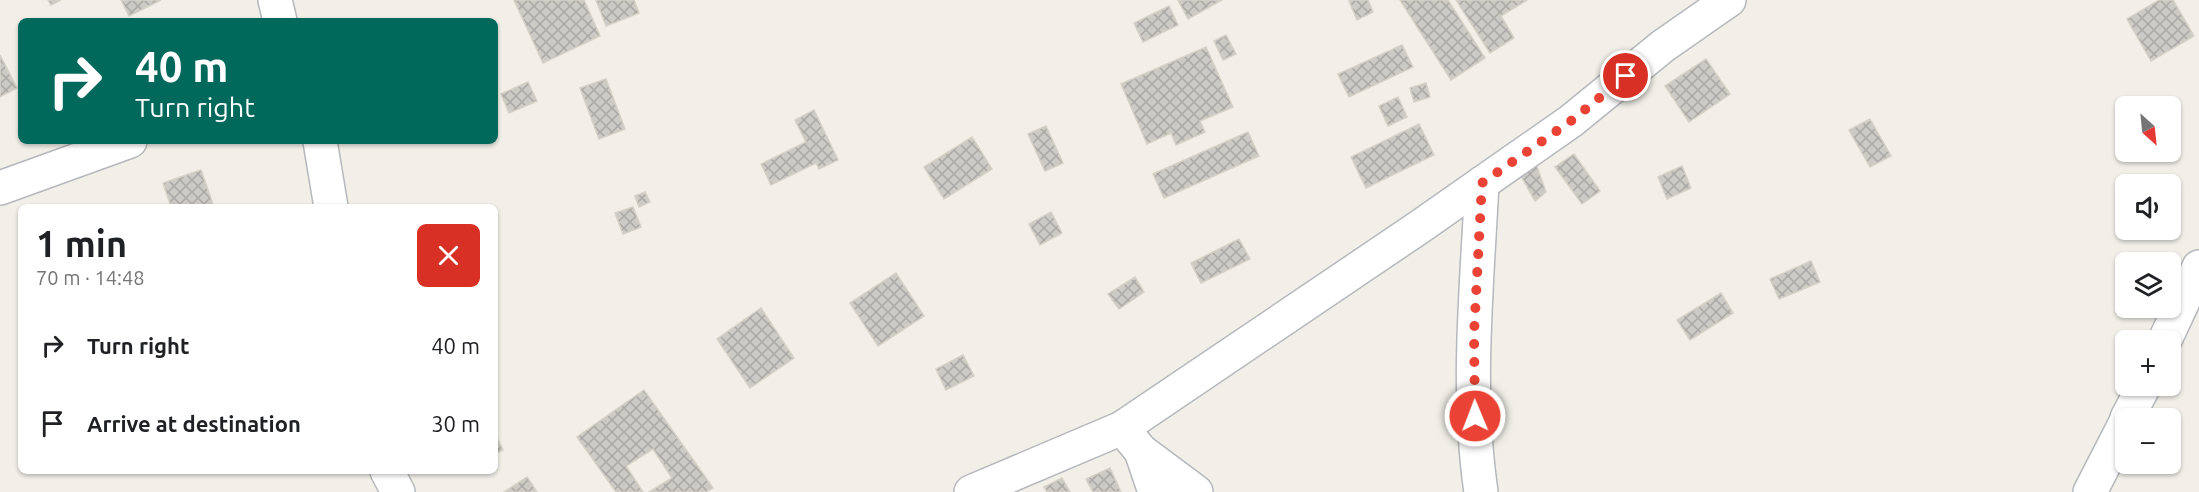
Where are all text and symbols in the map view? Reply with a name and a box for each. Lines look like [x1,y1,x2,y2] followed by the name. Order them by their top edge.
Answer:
[36,42,114,120] icon: right
[135,43,229,90] text: 40 m
[1600,50,1651,101] pin
[1609,59,1642,92] icon: arrive
[135,92,255,122] text: Turn right
[2115,96,2181,162] north arrow
[2115,96,2181,474] map controls
[2115,174,2181,240] button: sound
[36,223,127,264] text: 1 min
[417,224,480,287] button: close
[2115,252,2181,318] button: layers
[36,266,145,289] text: 70 m · 14:48
[36,329,69,362] icon: right
[2115,330,2181,396] button: +
[87,333,189,358] text: Turn right
[431,333,480,358] text: 40 m
[1443,384,1507,448] position arrow
[36,407,69,440] icon: arrive
[2115,408,2181,474] button: −
[87,411,301,436] text: Arrive at destination
[431,411,480,436] text: 30 m

